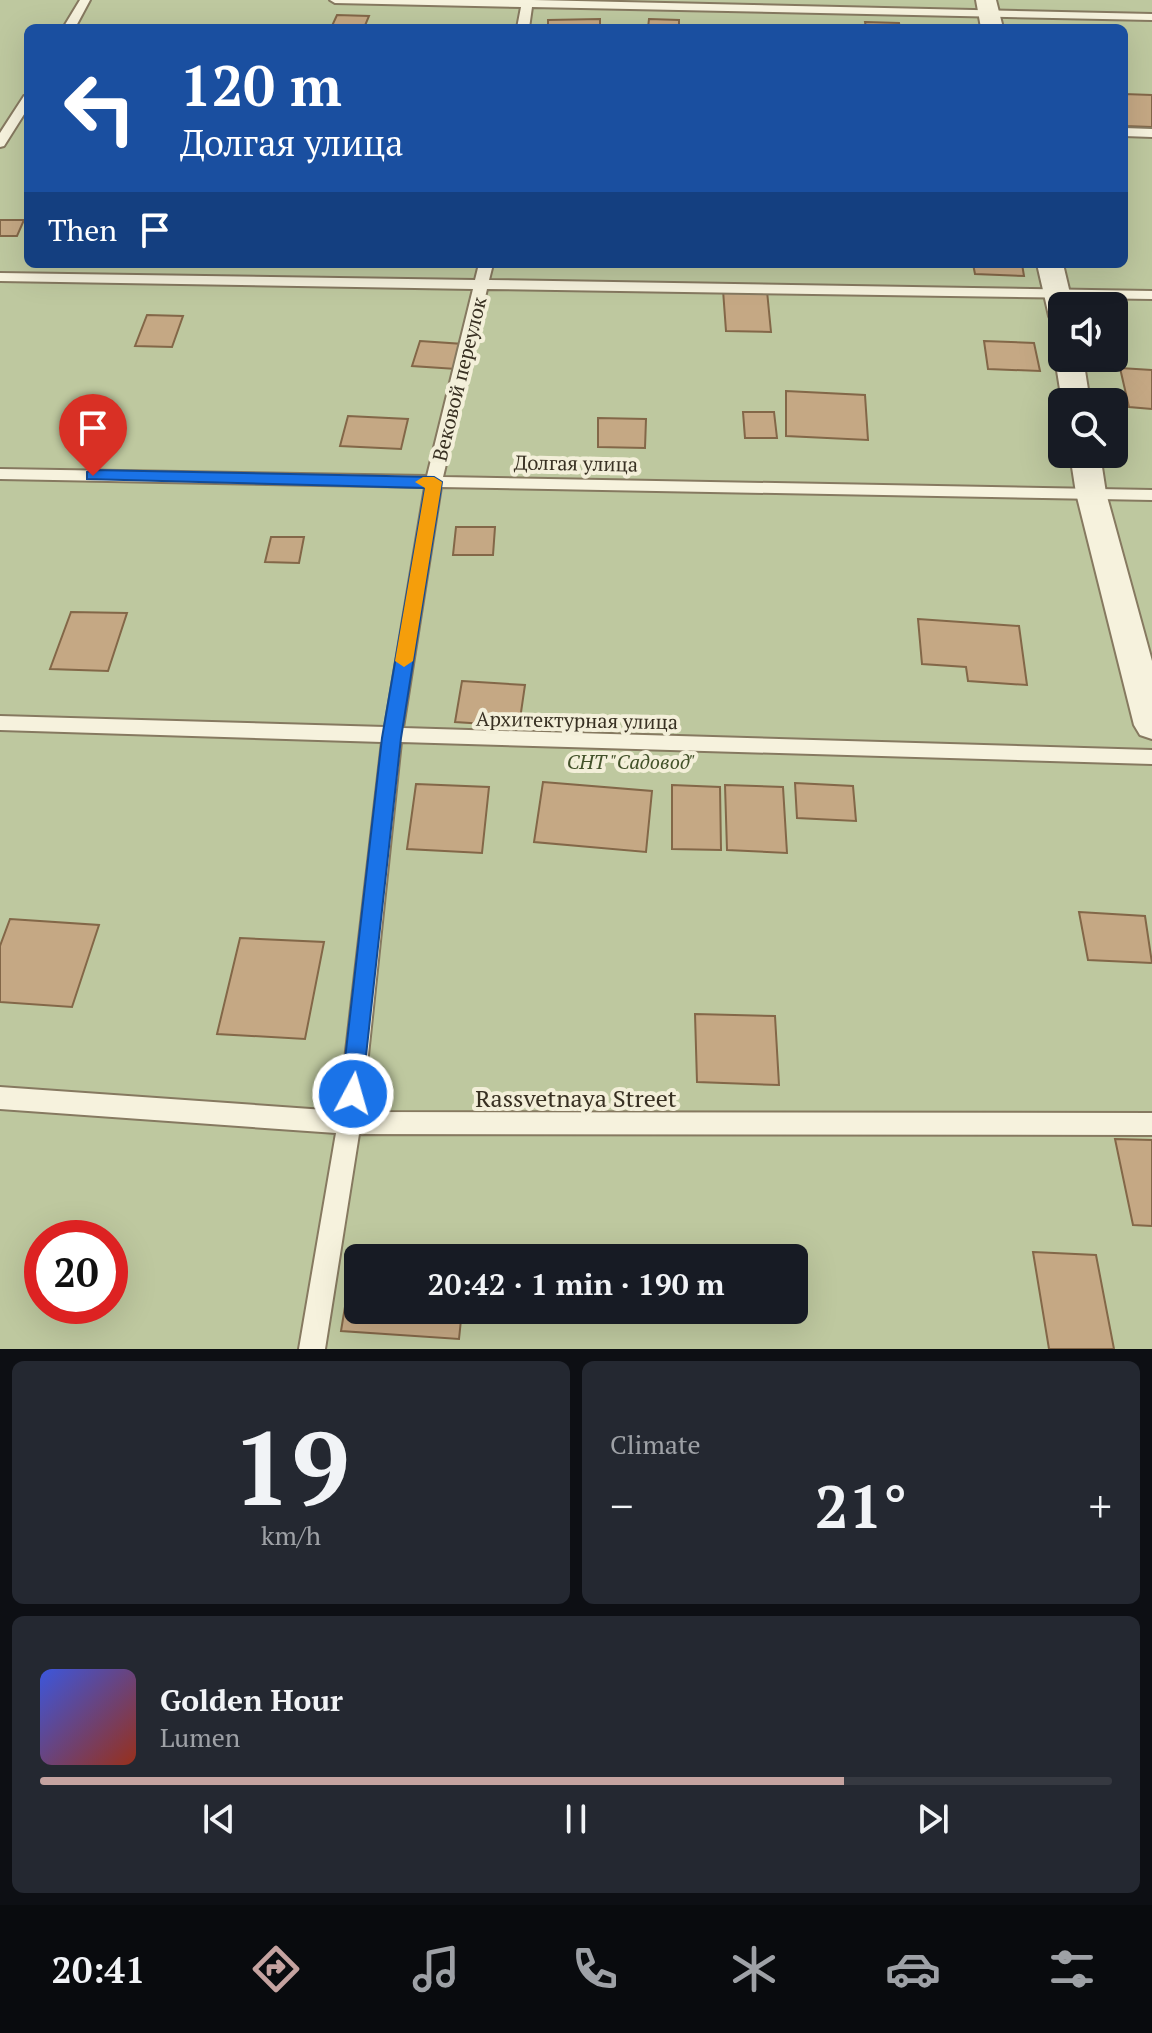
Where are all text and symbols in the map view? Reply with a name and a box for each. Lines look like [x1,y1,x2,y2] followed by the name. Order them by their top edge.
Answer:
[180,48,342,122] text: 120 m
[48,56,152,160] icon: left
[180,119,403,166] text: Долгая улица
[133,208,177,252] icon: arrive
[48,210,117,250] text: Then
[1048,292,1128,468] map controls
[1048,292,1128,372] button: sound
[426,294,493,464] street label: Вековой переулок
[1048,388,1128,468] button: search
[59,394,127,476] pin
[71,406,115,450] icon: arrive
[514,448,638,478] street label: Долгая улица
[476,705,678,735] street label: Архитектурная улица
[567,748,695,775] park label: СНТ "Садовод"
[311,1052,395,1136] position arrow
[475,1082,677,1114] street label: Rassvetnaya Street
[24,1220,128,1324] speed limit sign: 20
[428,1264,724,1304] text: 20:42 · 1 min · 190 m
[232,1397,350,1535] text: 19
[610,1427,701,1461] text: Climate
[815,1466,907,1545] text: 21°
[610,1476,633,1535] text: −
[1089,1476,1112,1535] text: +
[261,1518,321,1552] text: km/h
[160,1680,343,1720] text: Golden Hour
[160,1720,240,1754] text: Lumen
[197,1797,241,1841] icon: previous
[554,1797,598,1841] icon: pause
[911,1797,955,1841] icon: next
[248,1941,304,1997] icon: directions
[408,1941,464,1997] icon: music
[567,1941,623,1997] icon: phone
[726,1941,782,1997] icon: climate
[885,1941,941,1997] icon: car
[1044,1941,1100,1997] icon: filters
[52,1946,145,1993] text: 20:41

